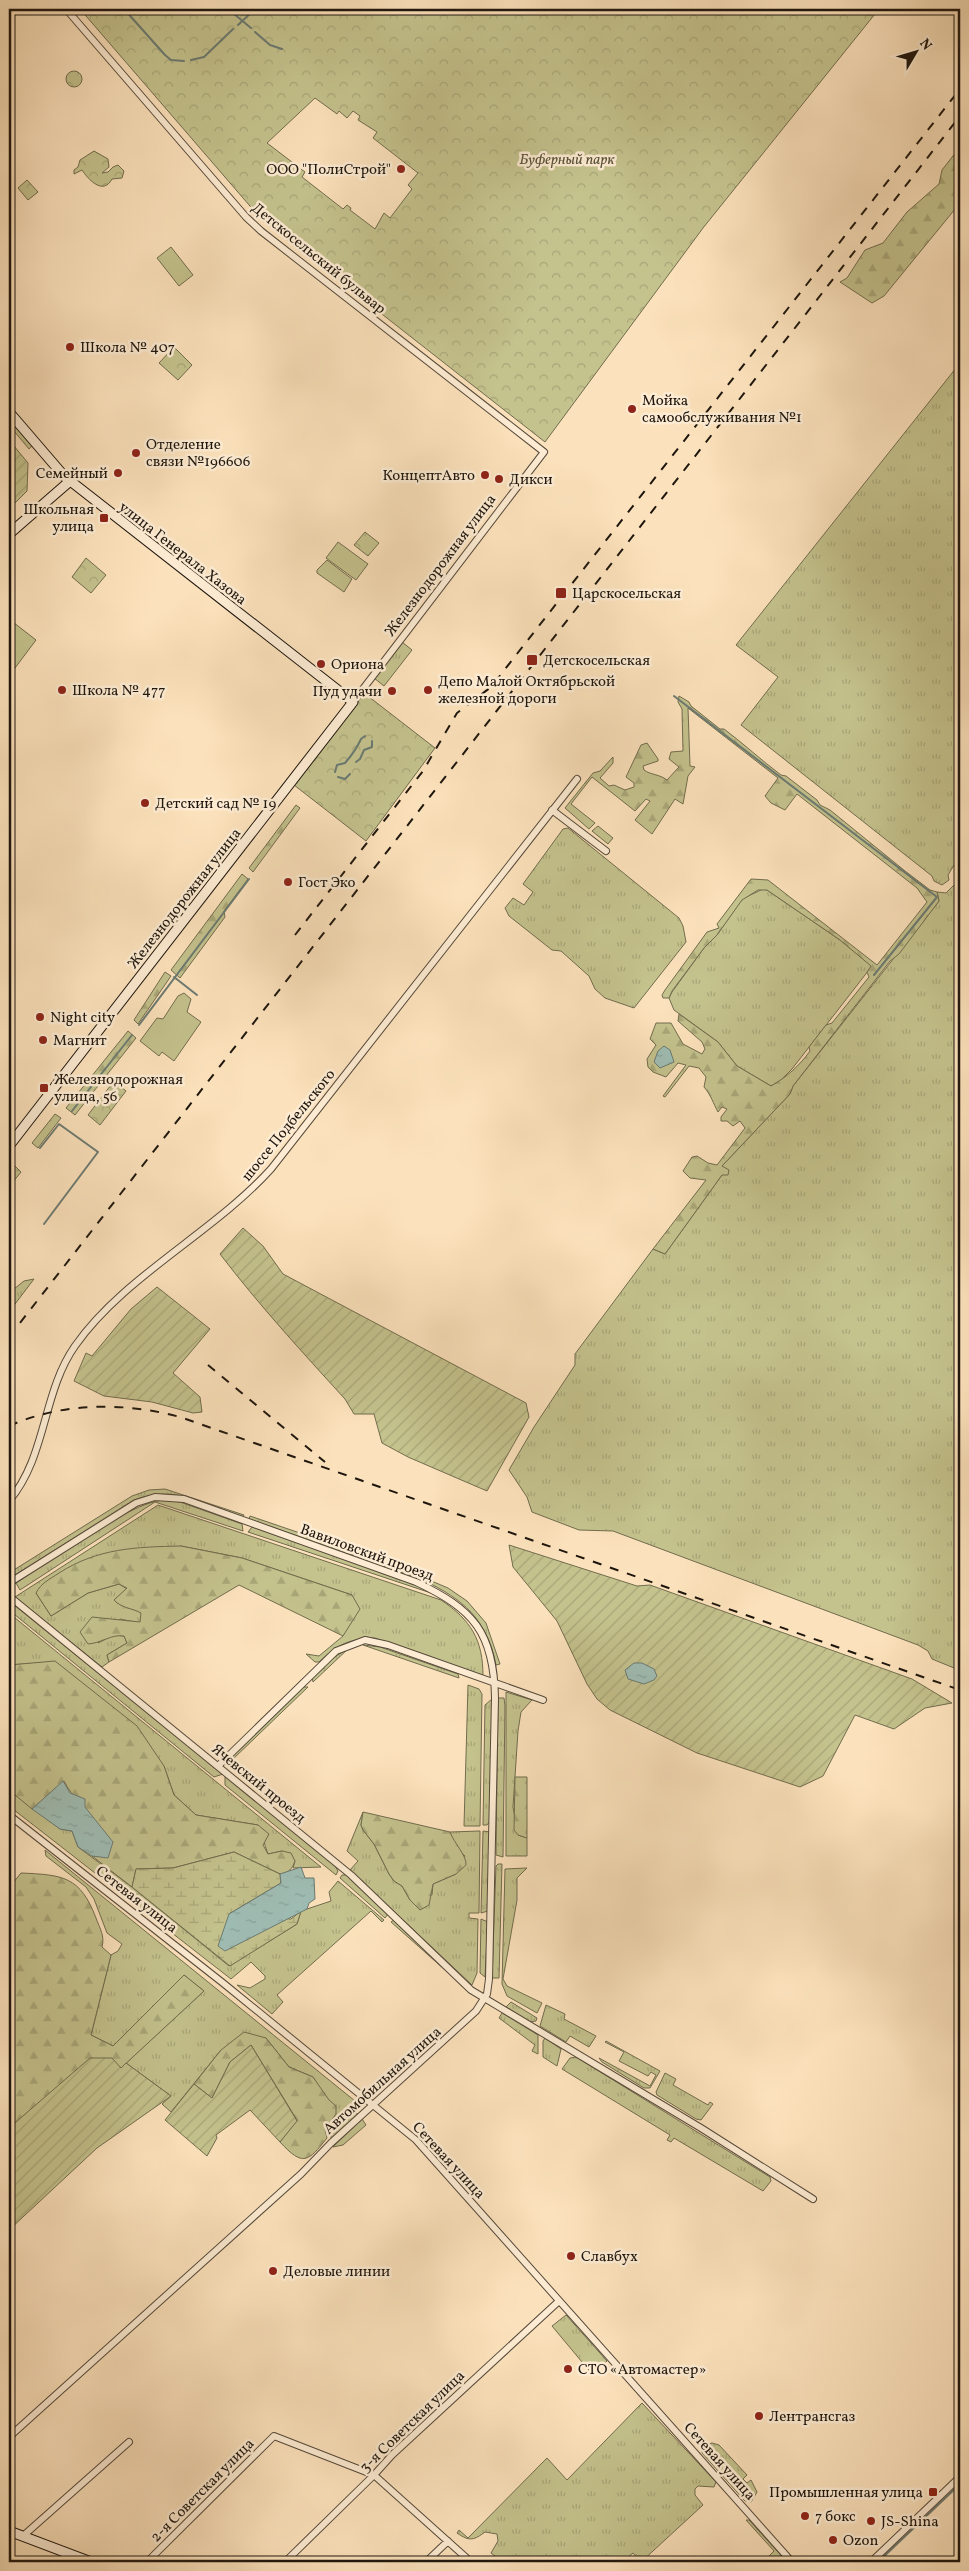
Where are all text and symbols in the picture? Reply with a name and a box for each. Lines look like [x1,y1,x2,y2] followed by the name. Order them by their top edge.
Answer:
[892,28,942,78] north arrow
[914,35,936,55] text: N
[520,150,615,171] park label: Буферный парк
[266,160,391,181] place label: ООО "ПолиСтрой"
[395,163,407,175] marker: ООО "ПолиСтрой"
[246,198,390,320] street label: Детскосельский бульвар
[80,338,175,359] place label: Школа № 407
[64,341,76,353] marker: Школа № 407
[642,391,802,429] place label: Мойка самообслуживания №1
[626,403,638,415] marker: Мойка самообслуживания №1
[146,435,250,473] place label: Отделение связи №196606
[130,447,142,459] marker: Отделение связи №196606
[36,464,108,485] place label: Семейный
[383,466,475,487] place label: КонцептАвто
[112,467,124,479] marker: Семейный
[479,469,491,481] marker: КонцептАвто
[509,470,553,491] place label: Дикси
[493,473,505,485] marker: Дикси
[381,490,502,641] street label: Железнодорожная улица
[114,498,250,611] street label: улица Генерала Хазова
[23,500,94,538] place label: Школьная улица
[98,512,110,524] marker: Школьная улица
[572,584,681,605] place label: Царскосельская
[554,586,568,600] marker: Царскосельская
[543,651,650,672] place label: Детскосельская
[525,653,539,667] marker: Детскосельская
[331,655,384,676] place label: Ориона
[315,658,327,670] marker: Ориона
[438,672,615,710] place label: Депо Малой Октябрьской железной дороги
[72,681,166,702] place label: Школа № 477
[312,682,382,703] place label: Пуд удачи
[56,684,68,696] marker: Школа № 477
[422,684,434,696] marker: Депо Малой Октябрьской железной дороги
[386,685,398,697] marker: Пуд удачи
[155,794,276,815] place label: Детский сад № 19
[139,797,151,809] marker: Детский сад № 19
[124,824,247,974] street label: Железнодорожная улица
[298,873,356,894] place label: Гост Эко
[282,876,294,888] marker: Гост Эко
[50,1008,115,1029] place label: Night city
[34,1011,46,1023] marker: Night city
[53,1031,107,1052] place label: Магнит
[37,1034,49,1046] marker: Магнит
[237,1065,341,1187] street label: шоссе Подбельского
[54,1070,183,1108] place label: Железнодорожная улица, 56
[38,1082,50,1094] marker: Железнодорожная улица, 56
[297,1519,437,1588] street label: Вавиловский проезд
[207,1740,310,1829] street label: Ячевский проезд
[91,1862,181,1939] street label: Сетевая улица
[319,2022,447,2140] street label: Автомобильная улица
[407,2118,489,2204] street label: Сетевая улица
[581,2247,638,2268] place label: Славбух
[565,2250,577,2262] marker: Славбух
[283,2262,390,2283] place label: Деловые линии
[267,2265,279,2277] marker: Деловые линии
[578,2360,706,2381] place label: СТО «Автомастер»
[562,2363,574,2375] marker: СТО «Автомастер»
[356,2366,470,2478] street label: 3-я Советская улица
[769,2407,855,2428] place label: Лентрансгаз
[753,2410,765,2422] marker: Лентрансгаз
[678,2418,760,2506] street label: Сетевая улица
[146,2434,260,2548] street label: 2-я Советская улица
[769,2483,923,2504] place label: Промышленная улица
[927,2486,939,2498] marker: Промышленная улица
[815,2507,856,2528] place label: 7 бокс
[799,2510,811,2522] marker: 7 бокс
[881,2512,939,2533] place label: JS-Shina
[865,2515,877,2527] marker: JS-Shina
[843,2531,878,2552] place label: Ozon
[827,2534,839,2546] marker: Ozon

